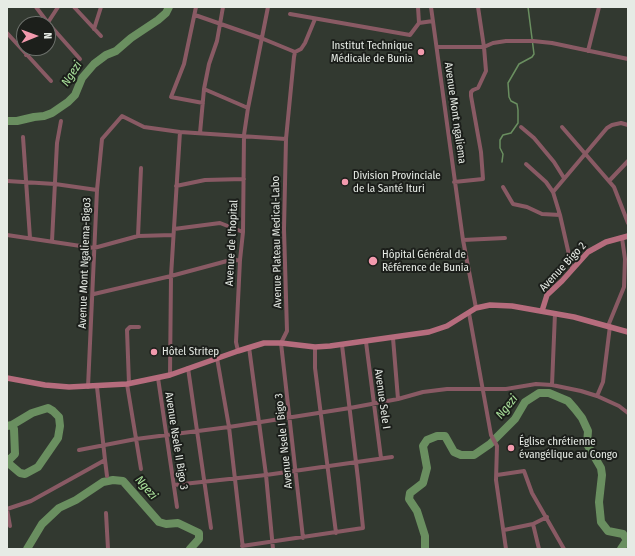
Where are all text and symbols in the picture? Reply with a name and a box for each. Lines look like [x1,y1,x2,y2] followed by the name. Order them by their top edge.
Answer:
[16,16,56,56] north arrow
[41,32,54,39] text: N
[331,39,413,65] place label: Institut Technique Médicale de Bunia
[416,47,426,57] marker: Institut Technique Médicale de Bunia
[59,59,85,89] water label: Ngezi
[441,61,469,165] street label: Avenue Mont ngaliema
[353,169,441,195] place label: Division Provinciale de la Santé Ituri
[269,176,285,308] street label: Avenue Plateau Medical-Labo
[340,177,350,187] marker: Division Provinciale de la Santé Ituri
[76,197,94,329] street label: Avenue Mont Ngaliema-Bigo3
[223,200,241,286] street label: Avenue de l'hopital
[537,240,589,294] street label: Avenue Bigo 2
[382,248,469,274] place label: Hôpital Général de Référence de Bunia
[367,255,379,267] marker: Hôpital Général de Référence de Bunia
[162,345,219,359] place label: Hôtel Stritep
[149,347,159,357] marker: Hôtel Stritep
[371,368,393,430] street label: Avenue Sele I
[162,391,190,491] street label: Avenue Nsele II Bigo 3
[493,392,521,422] water label: Ngezi
[272,393,296,489] street label: Avenue Nsele I Bigo 3
[519,435,618,461] place label: Église chrétienne évangélique au Congo
[506,443,516,453] marker: Église chrétienne évangélique au Congo
[132,473,160,503] water label: Ngezi

